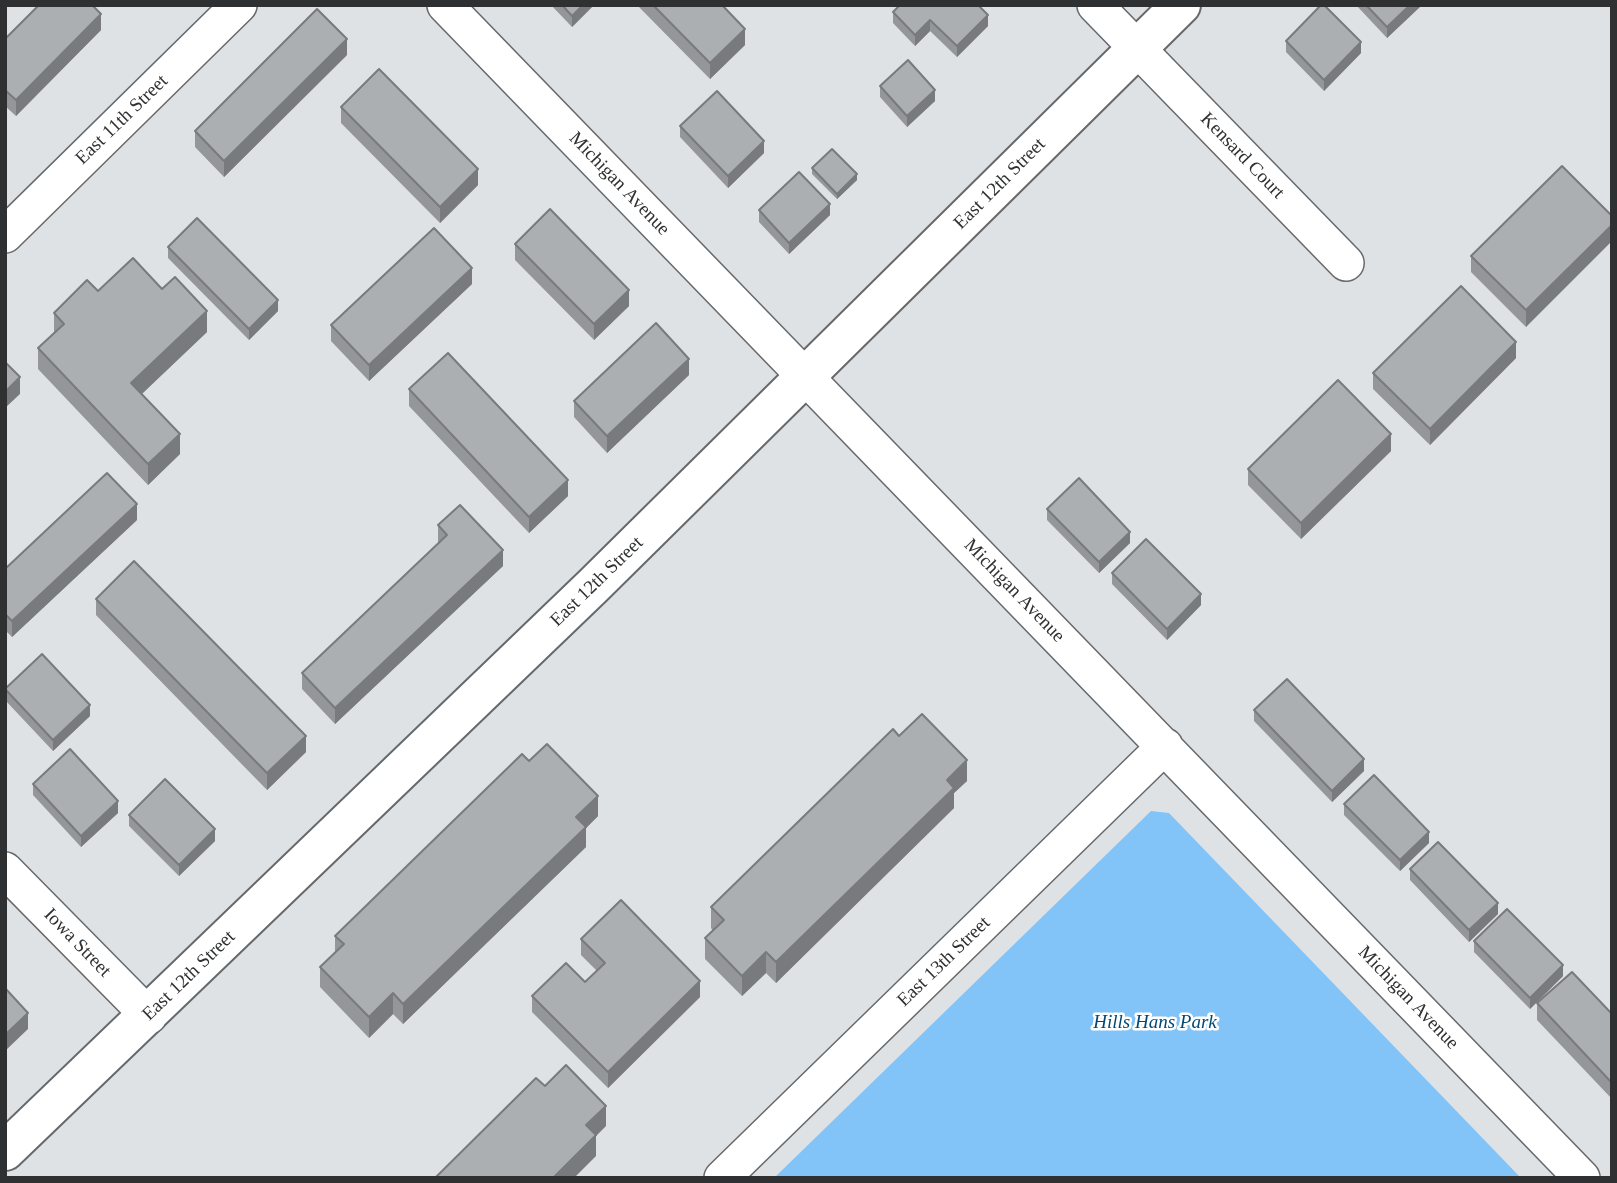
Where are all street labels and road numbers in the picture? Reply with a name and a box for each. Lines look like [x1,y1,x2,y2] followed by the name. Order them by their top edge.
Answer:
[71,70,173,170] street label: East 11th Street
[1195,108,1289,204] street label: Kensard Court
[564,127,674,241] street label: Michigan Avenue
[949,133,1051,235] street label: East 12th Street
[546,532,648,632] street label: East 12th Street
[959,534,1069,648] street label: Michigan Avenue
[39,904,115,982] street label: Iowa Street
[893,912,995,1012] street label: East 13th Street
[138,926,240,1026] street label: East 12th Street
[1353,941,1463,1055] street label: Michigan Avenue

